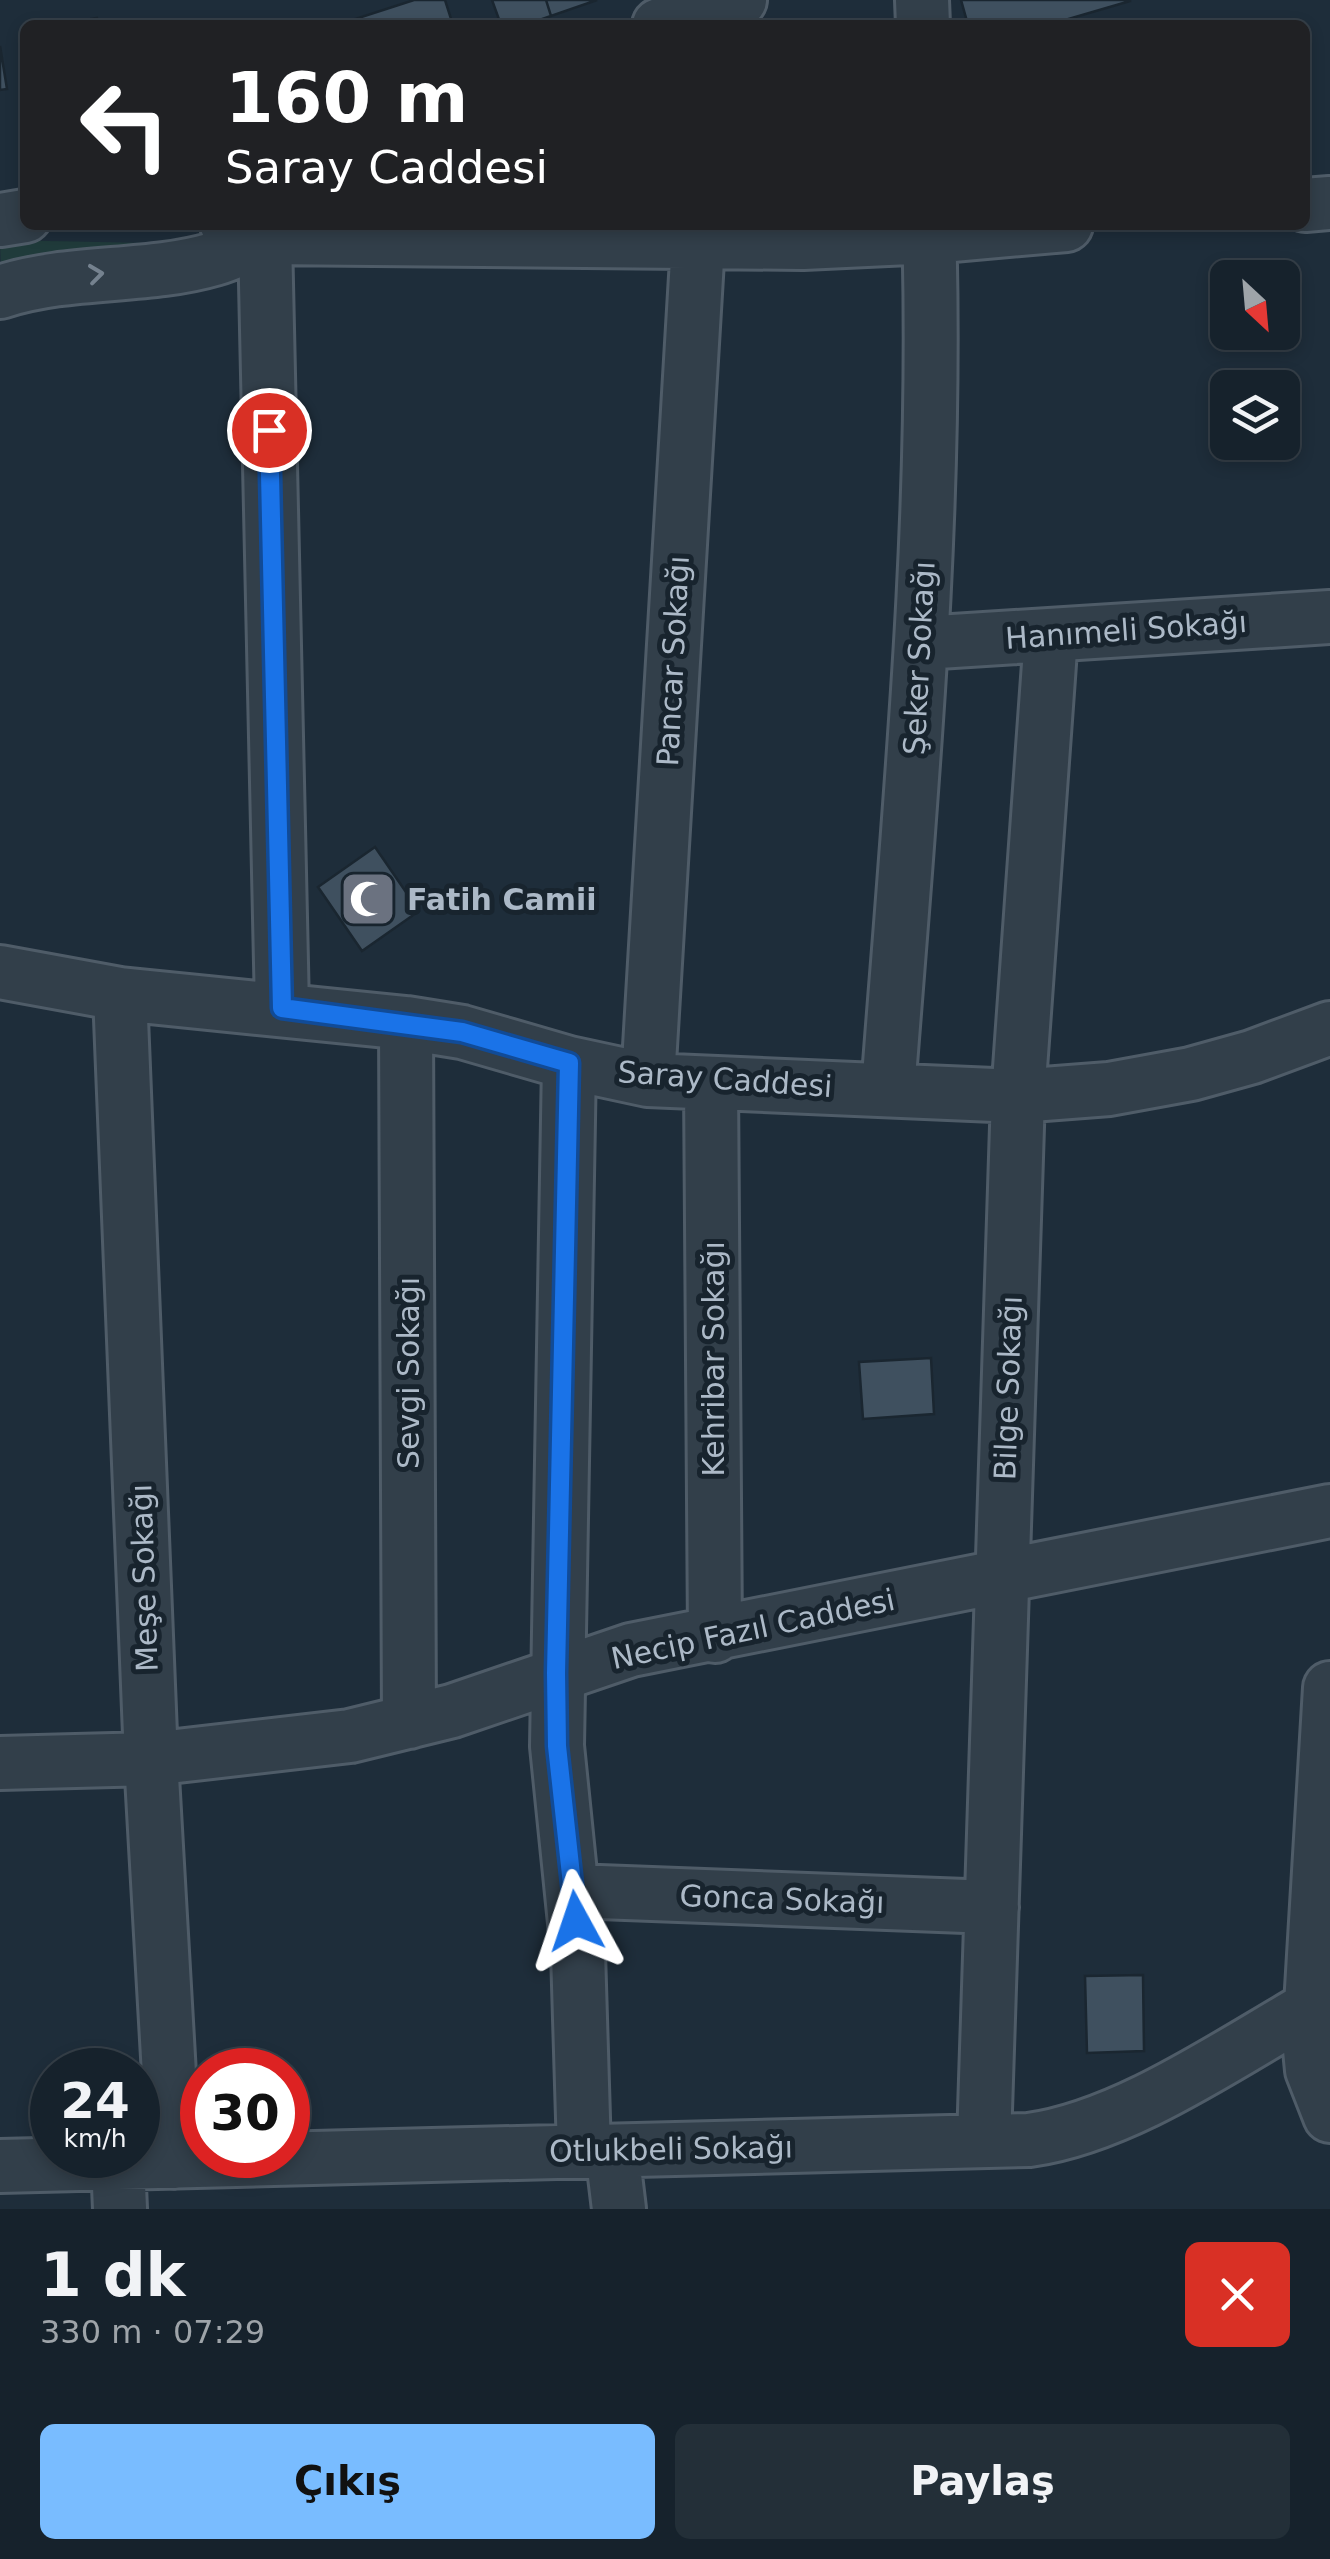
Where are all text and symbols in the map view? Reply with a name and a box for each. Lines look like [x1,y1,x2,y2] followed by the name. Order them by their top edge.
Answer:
[225,57,468,139] text: 160 m
[60,60,190,190] icon: left
[225,141,548,194] text: Saray Caddesi
[1210,260,1300,350] north arrow
[1210,260,1300,460] map controls
[88,264,104,285] one-way arrow
[1210,370,1300,460] button: layers
[227,388,312,473] pin
[242,403,297,458] icon: arrive
[650,555,696,767] street label: Pancar Sokağı
[896,560,942,756] street label: Şeker Sokağı
[1004,604,1248,656] street label: Hanımeli Sokağı
[338,869,398,929] mosque icon: Fatih Camii
[407,882,597,917] place label: Fatih Camii
[616,1054,834,1104] street label: Saray Caddesi
[696,1241,731,1477] street label: Kehribar Sokağı
[391,1277,426,1469] street label: Sevgi Sokağı
[987,1295,1029,1481] street label: Bilge Sokağı
[123,1483,165,1673] street label: Meşe Sokağı
[608,1582,898,1676] street label: Necip Fazıl Caddesi
[524,1869,628,1973] position arrow
[679,1878,885,1920] street label: Gonca Sokağı
[180,2048,310,2178] speed limit sign: 30
[60,2072,130,2130] text: 24
[63,2124,127,2153] text: km/h
[549,2129,793,2169] street label: Otlukbeli Sokağı
[40,2240,186,2310] text: 1 dk
[1185,2242,1290,2347] button: close
[40,2313,265,2351] text: 330 m · 07:29
[40,2424,655,2539] button: Çıkış
[675,2424,1290,2539] button: Paylaş

